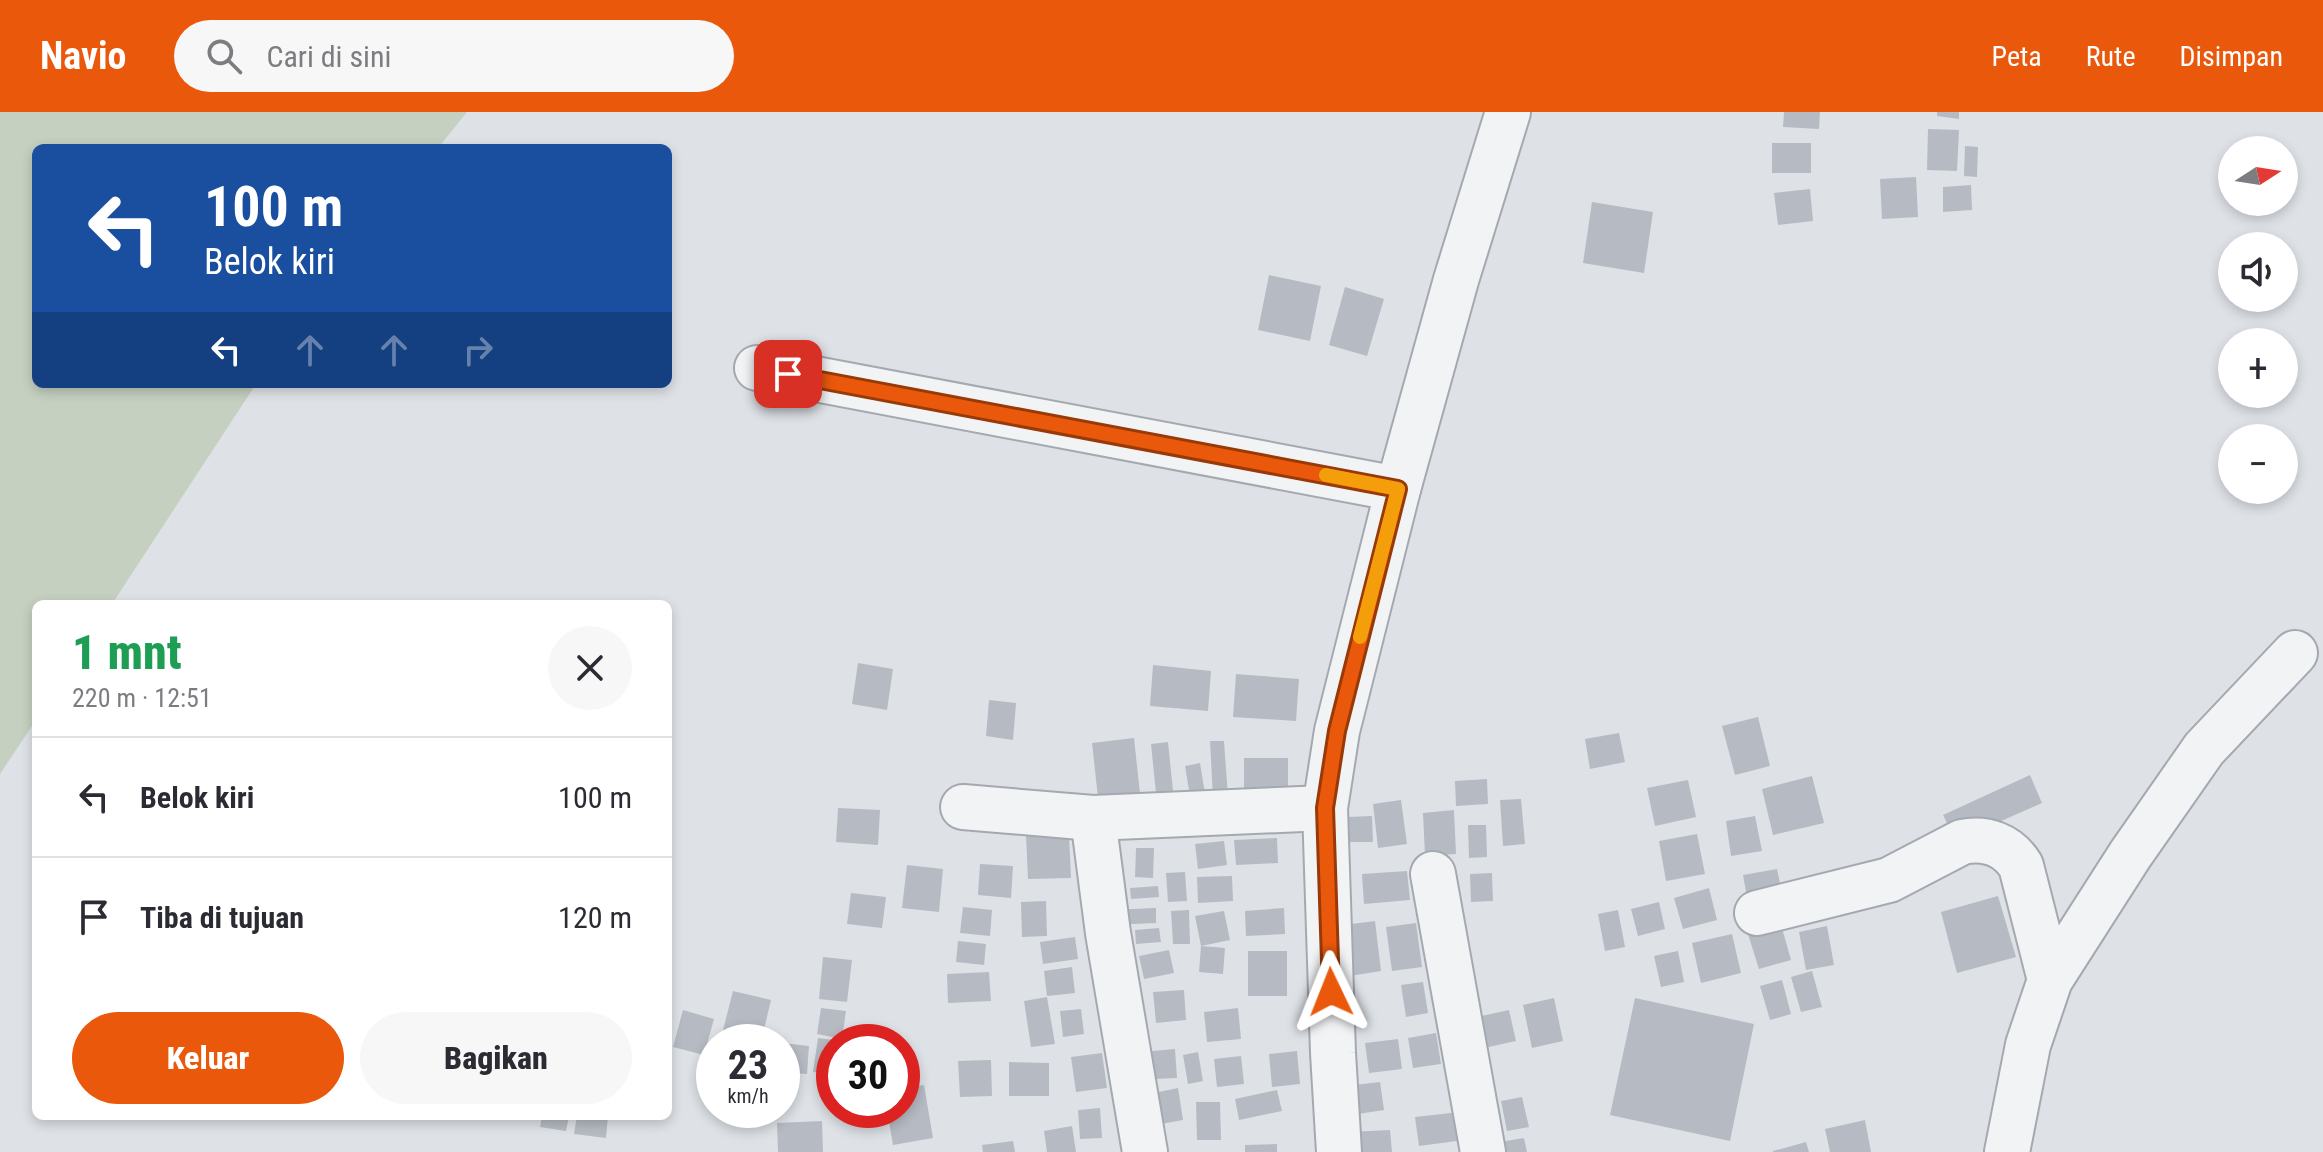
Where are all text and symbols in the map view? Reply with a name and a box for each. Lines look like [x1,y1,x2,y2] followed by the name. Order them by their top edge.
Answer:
[174,20,734,92] search box
[40,34,126,78] text: Navio
[202,34,246,78] icon: search
[266,39,391,74] text: Cari di sini
[1992,40,2042,73] text: Peta
[2086,40,2136,73] text: Rute
[2180,40,2283,73] text: Disimpan
[2218,136,2298,216] north arrow
[2218,136,2298,504] map controls
[204,174,343,240] text: 100 m
[72,176,176,280] icon: left
[2218,232,2298,312] button: sound
[204,241,335,283] text: Belok kiri
[204,328,248,372] icon: left
[288,328,332,372] icon: ahead
[372,328,416,372] icon: ahead
[456,328,500,372] icon: right
[2218,328,2298,408] button: +
[754,340,822,408] pin
[766,352,810,396] icon: arrive
[2218,424,2298,504] button: −
[72,624,182,681] text: 1 mnt
[548,626,632,710] button: close
[72,683,212,713] text: 220 m · 12:51
[72,775,116,819] icon: left
[140,780,254,815] text: Belok kiri
[558,780,632,815] text: 100 m
[72,895,116,939] icon: arrive
[140,900,304,935] text: Tiba di tujuan
[558,900,632,935] text: 120 m
[1289,950,1373,1034] position arrow
[72,1012,344,1104] button: Keluar
[360,1012,632,1104] button: Bagikan
[816,1024,920,1128] speed limit sign: 30
[728,1042,768,1089] text: 23
[727,1084,769,1108] text: km/h

